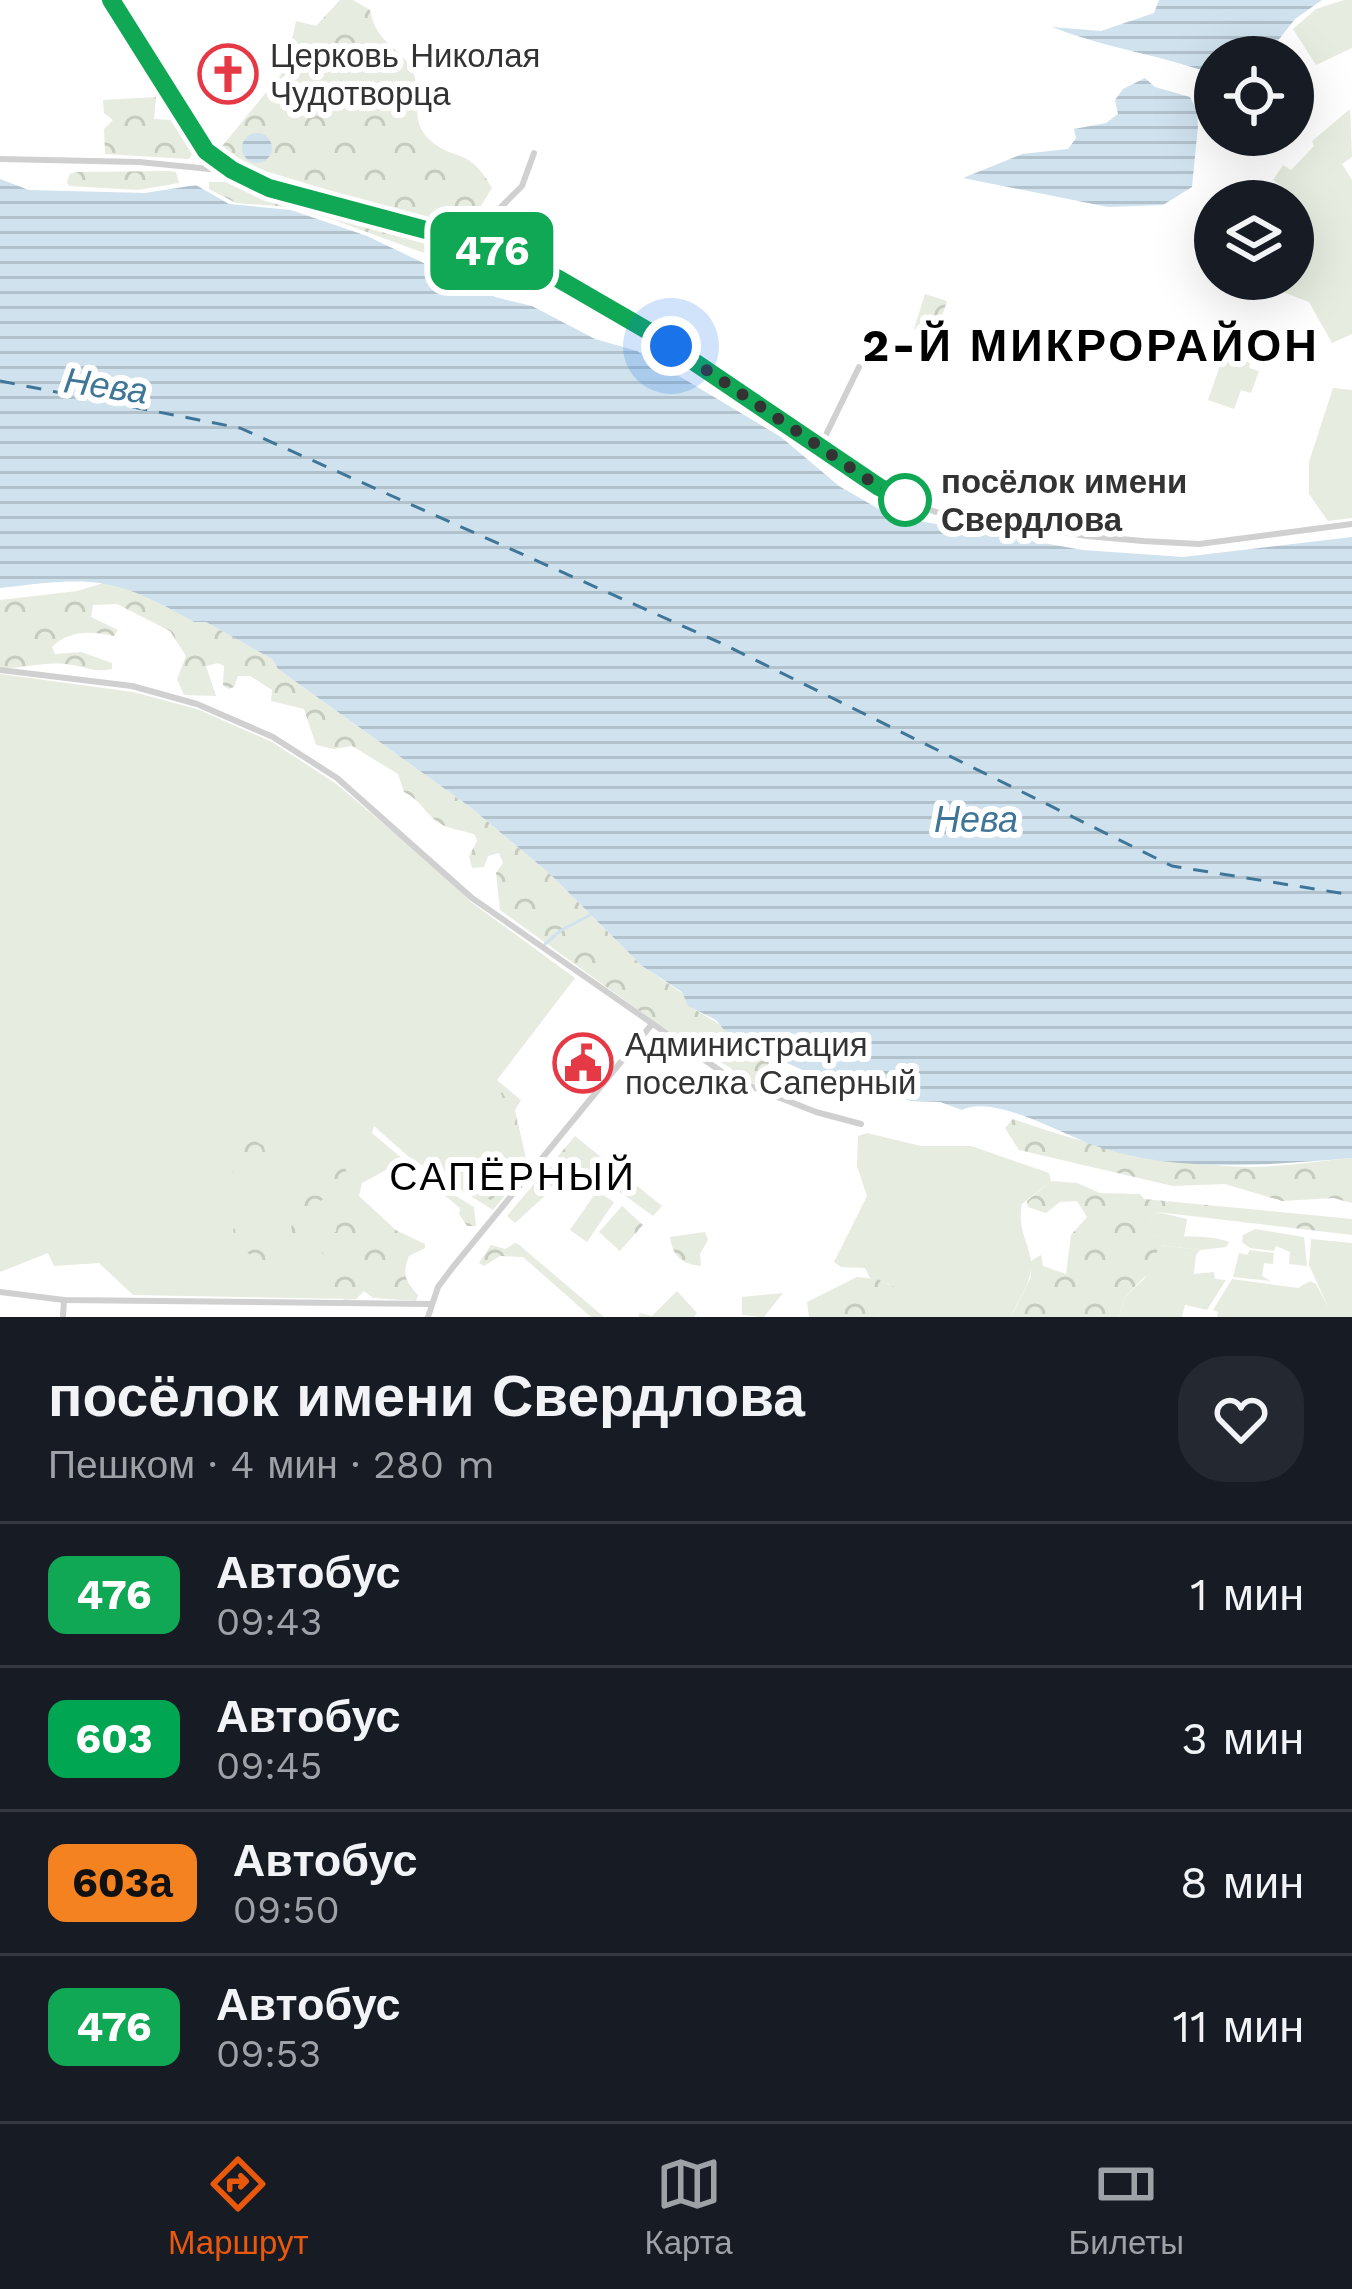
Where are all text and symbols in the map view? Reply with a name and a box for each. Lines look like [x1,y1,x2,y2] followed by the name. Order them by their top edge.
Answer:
[270,36,540,113] place label: Церковь Николая Чудотворца
[1194,36,1314,300] map controls
[1194,36,1314,156] button: locate
[197,43,259,105] church icon: Церковь Николая Чудотворца
[1194,180,1314,300] button: layers
[423,212,561,290] line badge: 476
[454,226,530,275] text: 476
[641,316,701,376] your location
[862,319,1320,372] district label: 2-Й МИКРОРАЙОН
[61,359,150,413] water label: Нева
[941,462,1187,539] place label: посёлок имени Свердлова
[880,475,930,525] marker: посёлок имени Свердлова
[934,799,1018,841] water label: Нева
[625,1025,917,1102] place label: Администрация поселка Саперный
[552,1032,614,1094] public building icon: Администрация поселка Саперный
[389,1154,637,1199] district label: САПЁРНЫЙ
[1178,1356,1304,1482] button: heart
[48,1363,805,1430] text: посёлок имени Свердлова
[48,1442,495,1487] text: Пешком · 4 мин · 280 m
[216,1546,401,1599] text: Автобус
[1190,1568,1304,1621] text: 1 мин
[76,1570,152,1619] text: 476
[216,1599,322,1644] text: 09:43
[216,1690,401,1743] text: Автобус
[1181,1712,1304,1765] text: 3 мин
[75,1714,153,1763] text: 603
[216,1743,322,1788] text: 09:45
[233,1834,418,1887] text: Автобус
[1180,1856,1304,1909] text: 8 мин
[72,1858,173,1907] text: 603а
[233,1887,340,1932] text: 09:50
[216,1978,401,2031] text: Автобус
[1173,2000,1304,2053] text: 11 мин
[76,2002,152,2051] text: 476
[216,2031,321,2076] text: 09:53
[168,2151,309,2262] tab: Маршрут
[644,2151,733,2262] tab: Карта
[1069,2151,1184,2262] tab: Билеты

